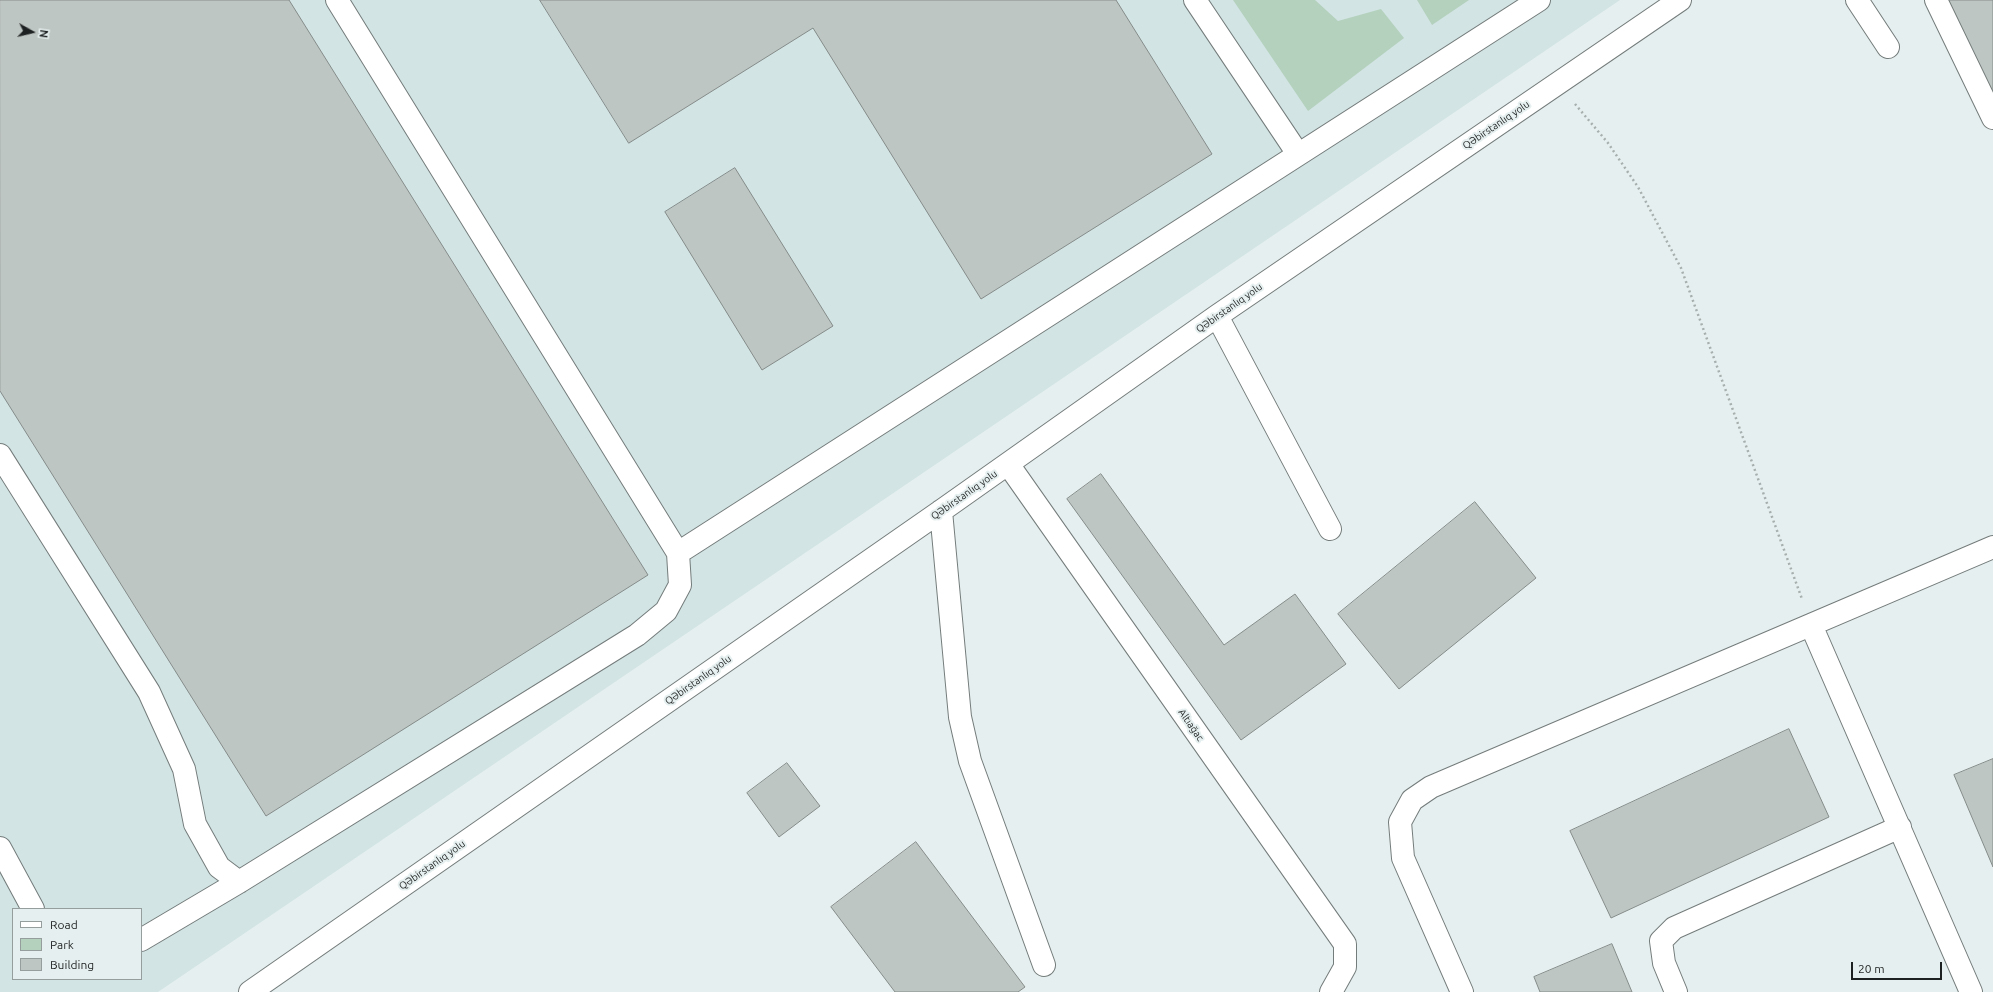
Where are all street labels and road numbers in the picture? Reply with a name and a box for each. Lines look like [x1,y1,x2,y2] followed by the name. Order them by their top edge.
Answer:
[1460,98,1532,152] street label: Qəbirstanlıq yolu
[1194,281,1264,335] street label: Qəbirstanlıq yolu
[929,468,999,522] street label: Qəbirstanlıq yolu
[663,653,733,707] street label: Qəbirstanlıq yolu
[1176,707,1206,743] street label: Altıağac
[397,838,467,892] street label: Qəbirstanlıq yolu

